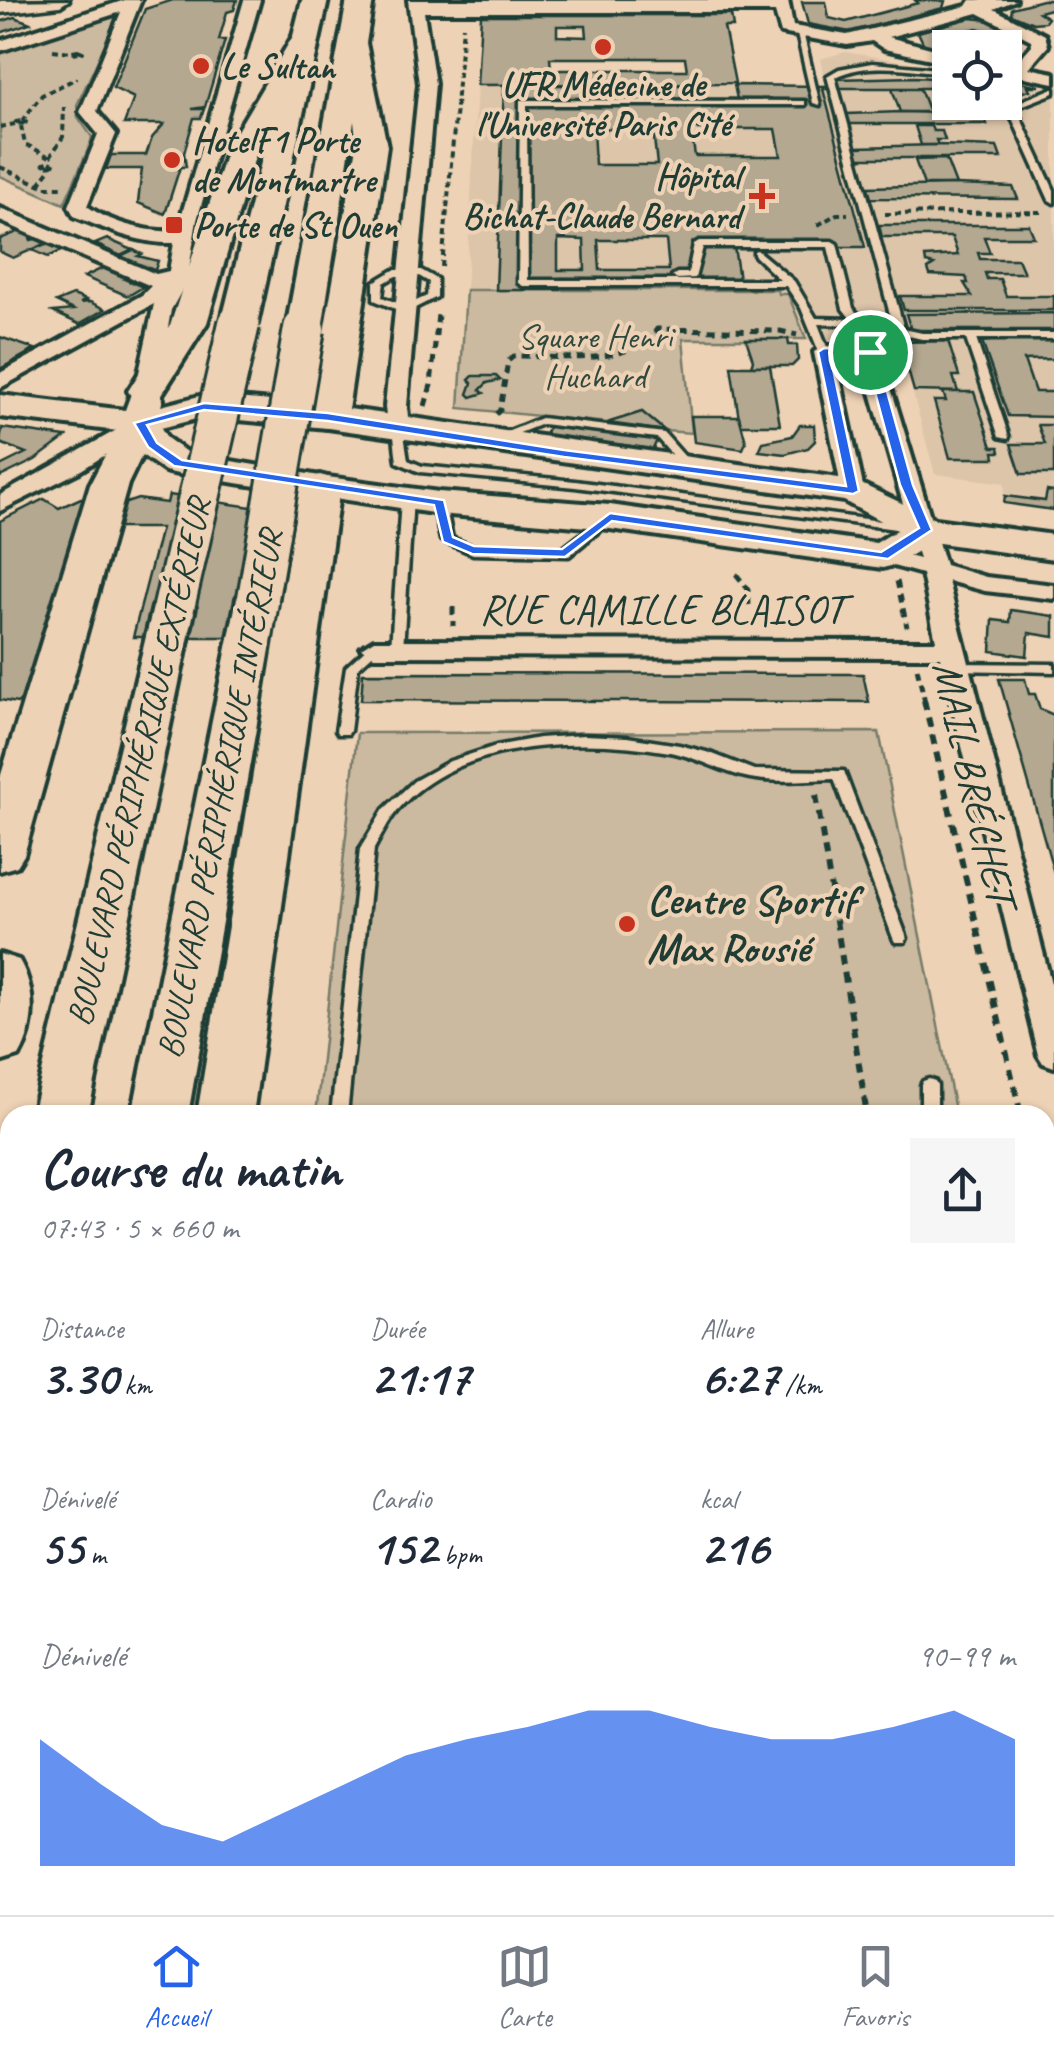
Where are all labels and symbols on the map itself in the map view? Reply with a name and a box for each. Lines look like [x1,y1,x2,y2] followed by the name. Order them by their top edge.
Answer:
[592,36,614,58] marker: UFR Médecine de l'Université Paris Cité
[221,44,337,89] place label: Le Sultan
[190,55,212,77] marker: Le Sultan
[476,62,736,147] place label: UFR Médecine de l'Université Paris Cité
[192,118,378,203] place label: HotelF1 Porte de Montmartre
[161,149,183,171] marker: HotelF1 Porte de Montmartre
[463,154,747,239] place label: Hôpital Bichat-Claude Bernard
[749,183,775,209] marker: Hôpital Bichat-Claude Bernard
[194,203,398,248] place label: Porte de St Ouen
[163,214,185,236] marker: Porte de St Ouen
[828,310,913,395] pin
[518,314,677,399] park label: Square Henri Huchard
[56,490,222,1030] street label: BOULEVARD PÉRIPHÉRIQUE EXTÉRIEUR
[147,523,294,1062] street label: BOULEVARD PÉRIPHÉRIQUE INTÉRIEUR
[480,583,855,636] street label: RUE CAMILLE BLAISOT
[920,656,1030,920] street label: MAIL BRÉCHET
[647,874,865,975] place label: Centre Sportif Max Rousié
[616,913,638,935] marker: Centre Sportif Max Rousié

